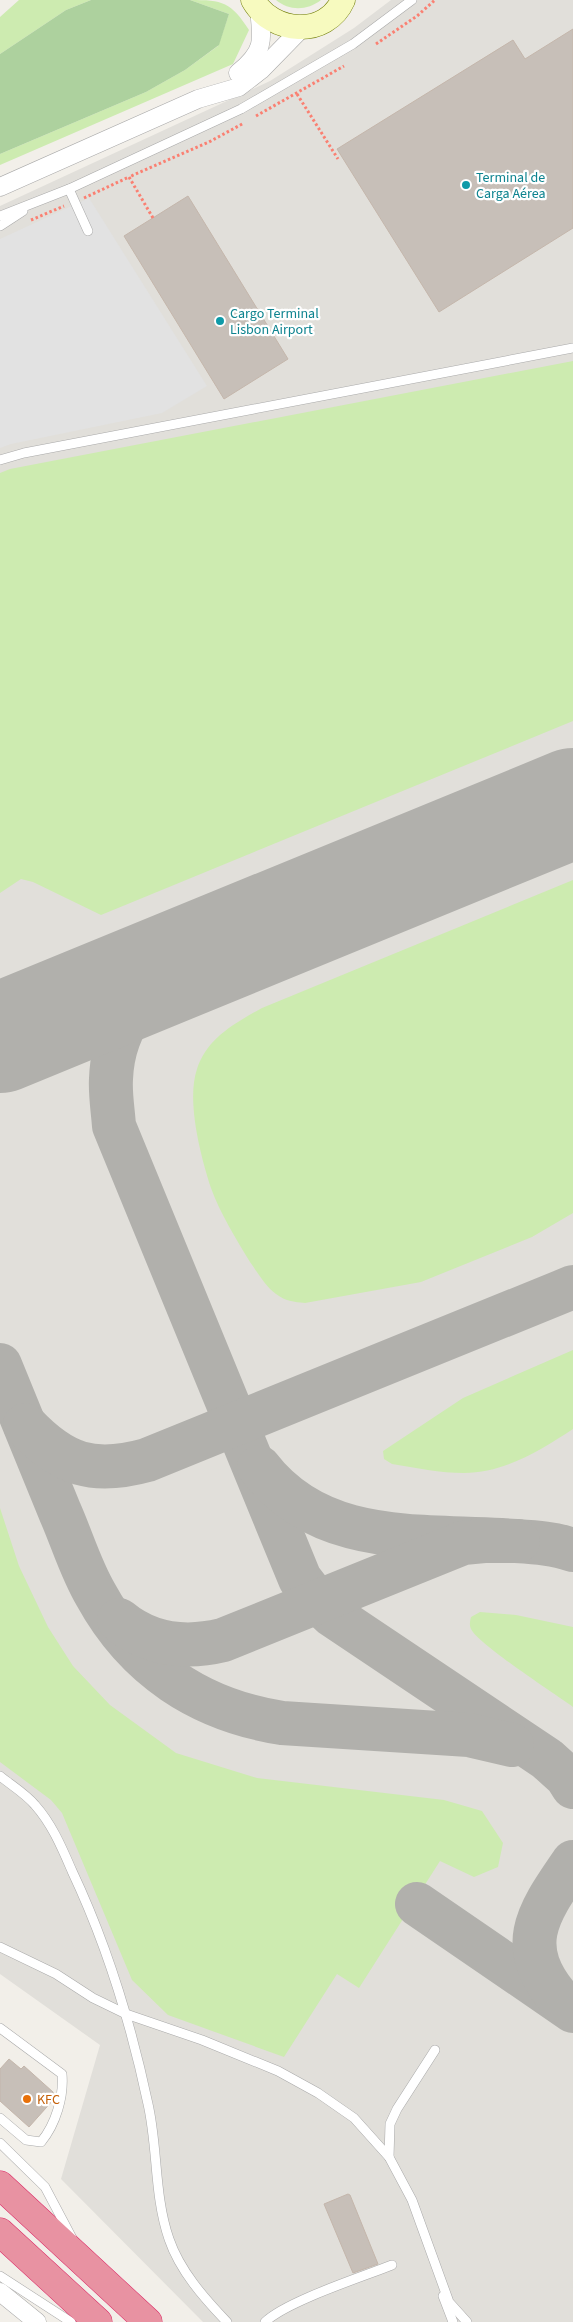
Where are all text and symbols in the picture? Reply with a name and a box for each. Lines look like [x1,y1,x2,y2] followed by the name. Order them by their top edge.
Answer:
[476,168,546,204] place label: Terminal de Carga Aérea
[460,179,472,191] marker: Terminal de Carga Aérea
[230,304,319,340] place label: Cargo Terminal Lisbon Airport
[214,315,226,327] marker: Cargo Terminal Lisbon Airport
[37,2090,60,2110] place label: KFC
[21,2093,33,2105] marker: KFC

